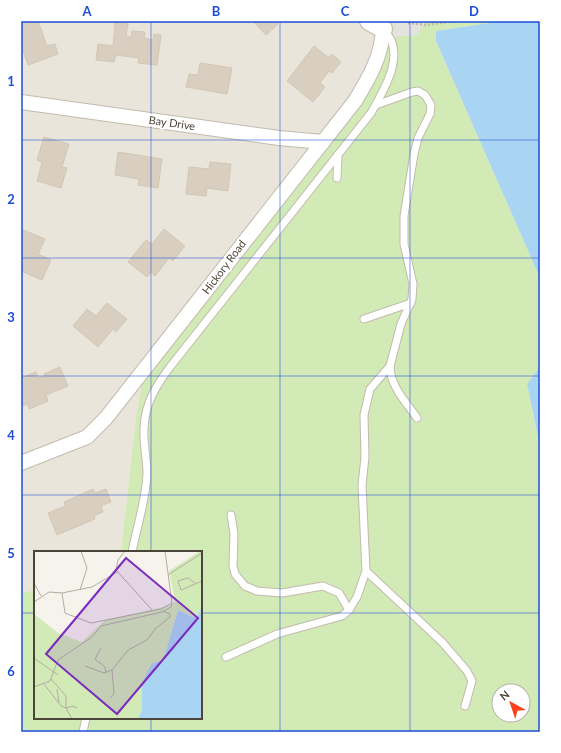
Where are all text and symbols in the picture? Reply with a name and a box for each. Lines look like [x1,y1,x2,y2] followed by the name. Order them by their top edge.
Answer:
[81,3,92,19] text: A
[212,3,221,19] text: B
[341,3,350,19] text: C
[469,3,479,19] text: D
[7,73,15,89] text: 1
[148,113,196,132] street label: Bay Drive
[7,191,15,207] text: 2
[199,237,248,296] street label: Hickory Road
[7,309,15,325] text: 3
[7,427,15,443] text: 4
[7,545,15,561] text: 5
[34,551,202,719] inset map
[7,663,15,679] text: 6
[491,683,531,723] north arrow
[497,687,512,703] text: N

